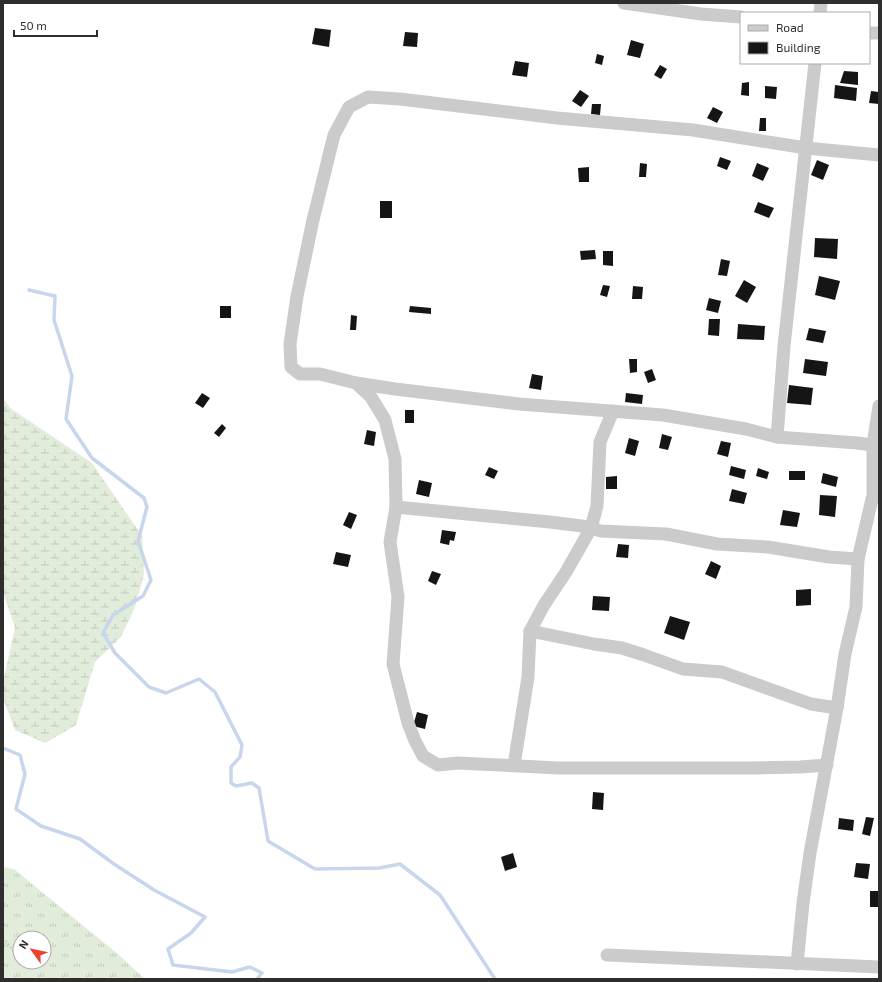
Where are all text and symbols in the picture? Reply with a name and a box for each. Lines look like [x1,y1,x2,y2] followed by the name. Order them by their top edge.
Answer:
[14,12,97,38] scale bar
[740,12,870,64] legend
[20,18,47,32] text: 50 m
[776,20,804,34] text: Road
[776,40,821,54] text: Building
[12,930,52,970] north arrow
[16,937,31,951] text: N

